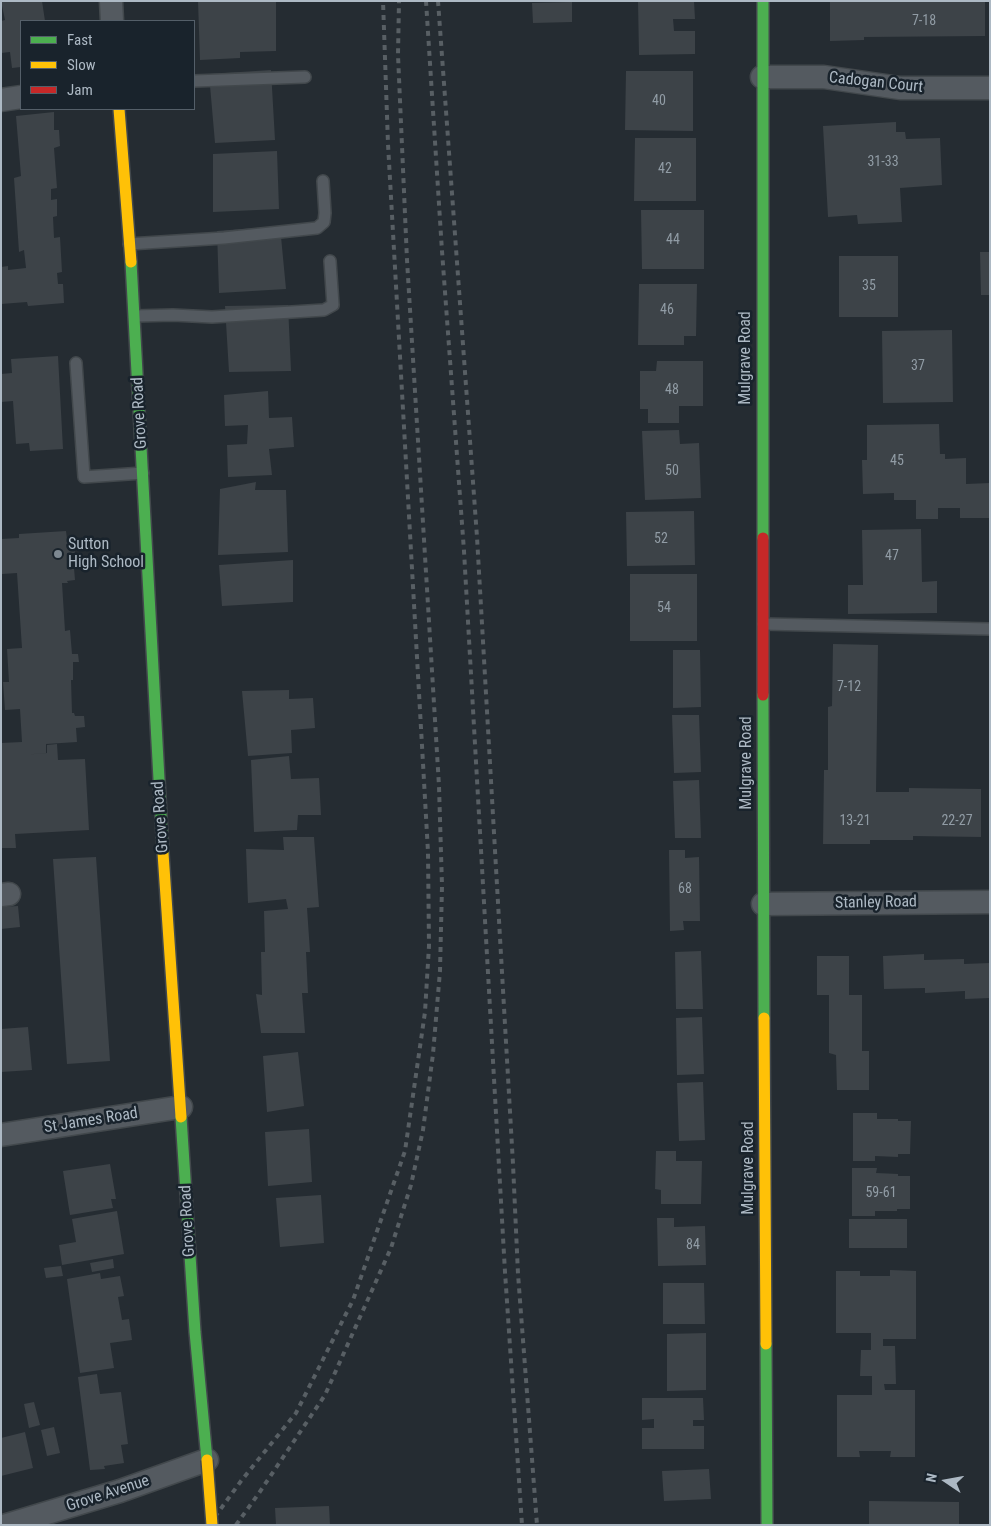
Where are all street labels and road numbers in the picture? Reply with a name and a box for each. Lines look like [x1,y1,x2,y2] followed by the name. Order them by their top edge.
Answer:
[828,69,924,97] street label: Cadogan Court
[736,311,756,405] street label: Mulgrave Road
[129,376,151,450] street label: Grove Road
[737,716,757,810] street label: Mulgrave Road
[149,780,173,854] street label: Grove Road
[835,893,917,913] street label: Stanley Road
[43,1104,139,1138] street label: St James Road
[739,1121,759,1215] street label: Mulgrave Road
[177,1184,199,1258] street label: Grove Road
[64,1472,152,1516] street label: Grove Avenue

